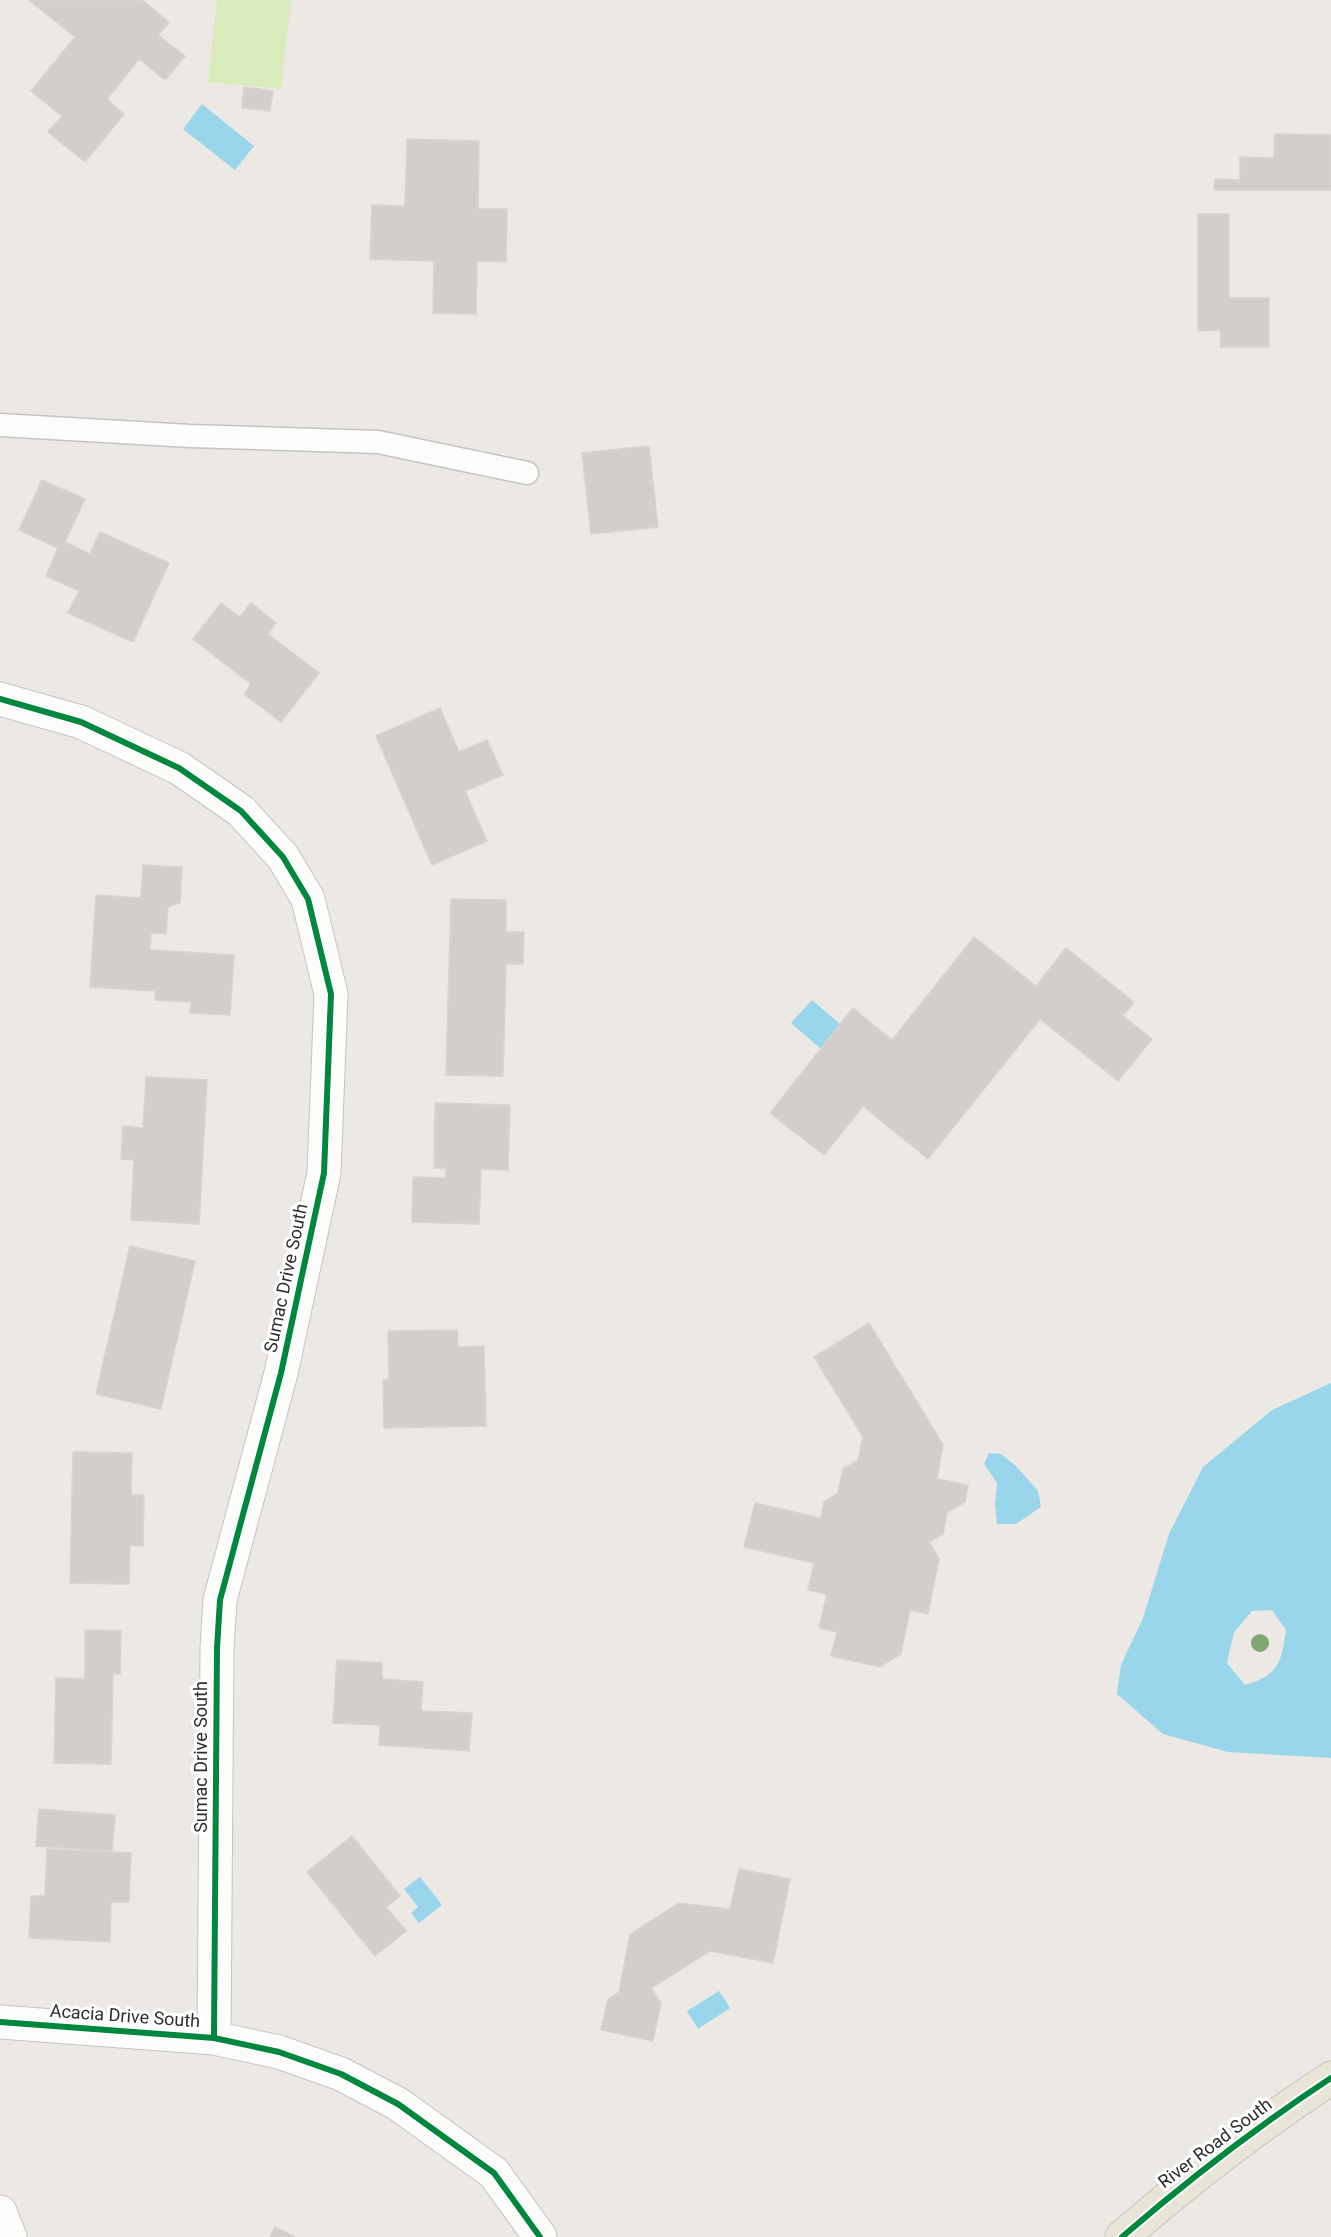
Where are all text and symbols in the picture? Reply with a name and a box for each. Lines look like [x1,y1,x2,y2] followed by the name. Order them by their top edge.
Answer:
[259,1202,312,1354] street label: Sumac Drive South
[190,1681,211,1833] street label: Sumac Drive South
[49,2000,201,2031] street label: Acacia Drive South
[1154,2093,1276,2192] street label: River Road South

